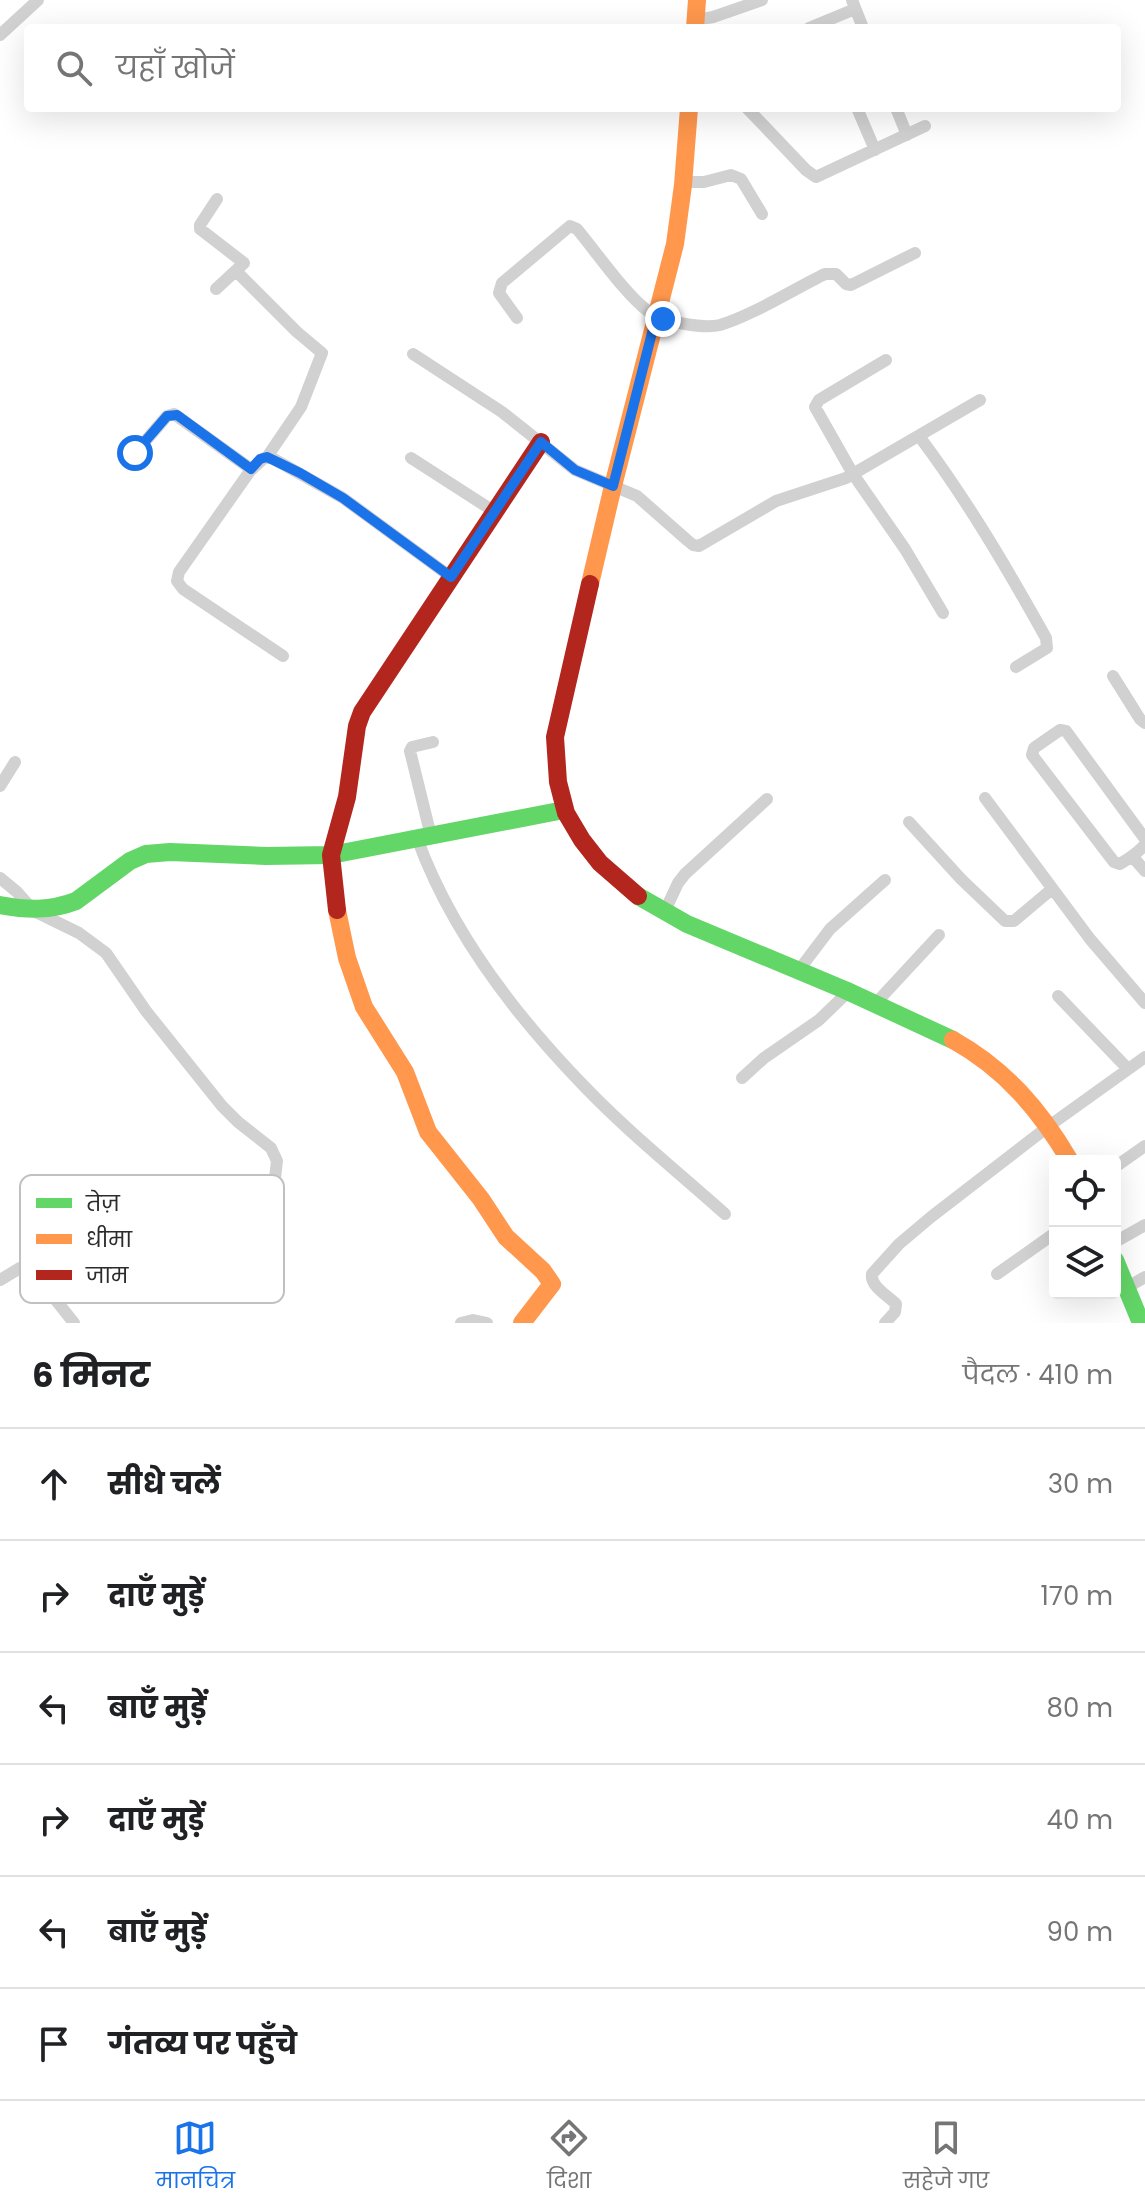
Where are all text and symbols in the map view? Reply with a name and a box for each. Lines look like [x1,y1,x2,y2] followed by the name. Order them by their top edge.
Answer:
[24,24,1121,112] search box
[52,46,96,90] icon: search
[116,46,235,89] text: यहाँ खोजें
[645,301,681,337] route end
[117,435,153,471] route start
[1049,1155,1121,1299] map controls
[1049,1155,1121,1227] button: locate
[20,1175,284,1303] legend
[85,1188,121,1219] text: तेज़
[86,1224,133,1255] text: धीमा
[1049,1227,1121,1299] button: layers
[85,1260,129,1291] text: जाम
[32,1351,150,1399] text: 6 मिनट
[963,1357,1113,1393] text: पैदल · 410 m
[32,1462,76,1506] icon: ahead
[108,1462,221,1505] text: सीधे चलें
[1048,1466,1113,1502] text: 30 m
[32,1574,76,1618] icon: right
[108,1574,204,1617] text: दाएँ मुड़ें
[1040,1578,1113,1614] text: 170 m
[32,1686,76,1730] icon: left
[108,1686,206,1729] text: बाएँ मुड़ें
[1047,1690,1113,1726] text: 80 m
[32,1798,76,1842] icon: right
[108,1798,204,1841] text: दाएँ मुड़ें
[1047,1802,1113,1838] text: 40 m
[32,1910,76,1954] icon: left
[108,1910,206,1953] text: बाएँ मुड़ें
[1047,1914,1113,1950] text: 90 m
[32,2022,76,2066] icon: arrive
[108,2022,297,2065] text: गंतव्य पर पहुँचे
[156,2116,235,2197] tab: मानचित्र
[547,2116,591,2197] tab: दिशा
[903,2116,989,2197] tab: सहेजे गए

